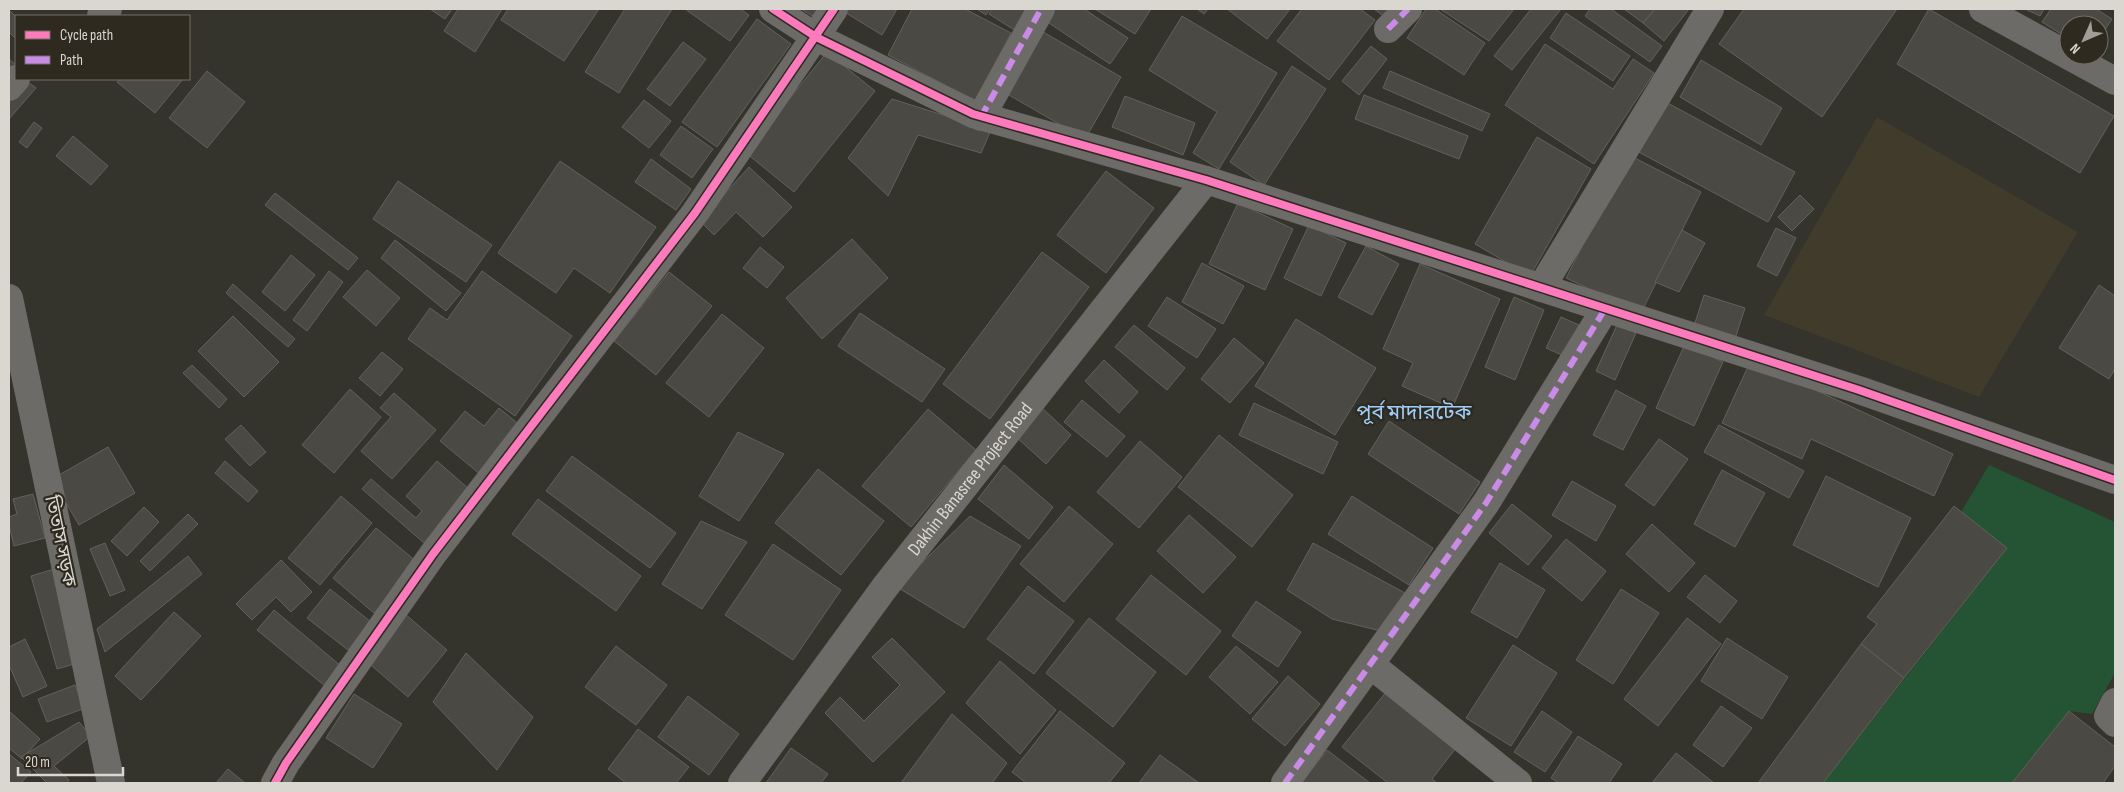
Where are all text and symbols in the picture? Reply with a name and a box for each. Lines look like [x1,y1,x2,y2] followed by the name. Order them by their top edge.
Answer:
[15,15,190,80] legend
[2059,15,2109,65] north arrow
[60,26,113,45] text: Cycle path
[2067,40,2084,57] text: N
[60,51,83,70] text: Path
[903,398,1037,560] street label: Dakhin Banasree Project Road
[1356,399,1473,425] district label: পূর্ব মাদারটেক
[39,492,82,589] street label: তিতাস সড়ক
[18,744,122,776] scale bar
[25,753,50,772] text: 20 m

